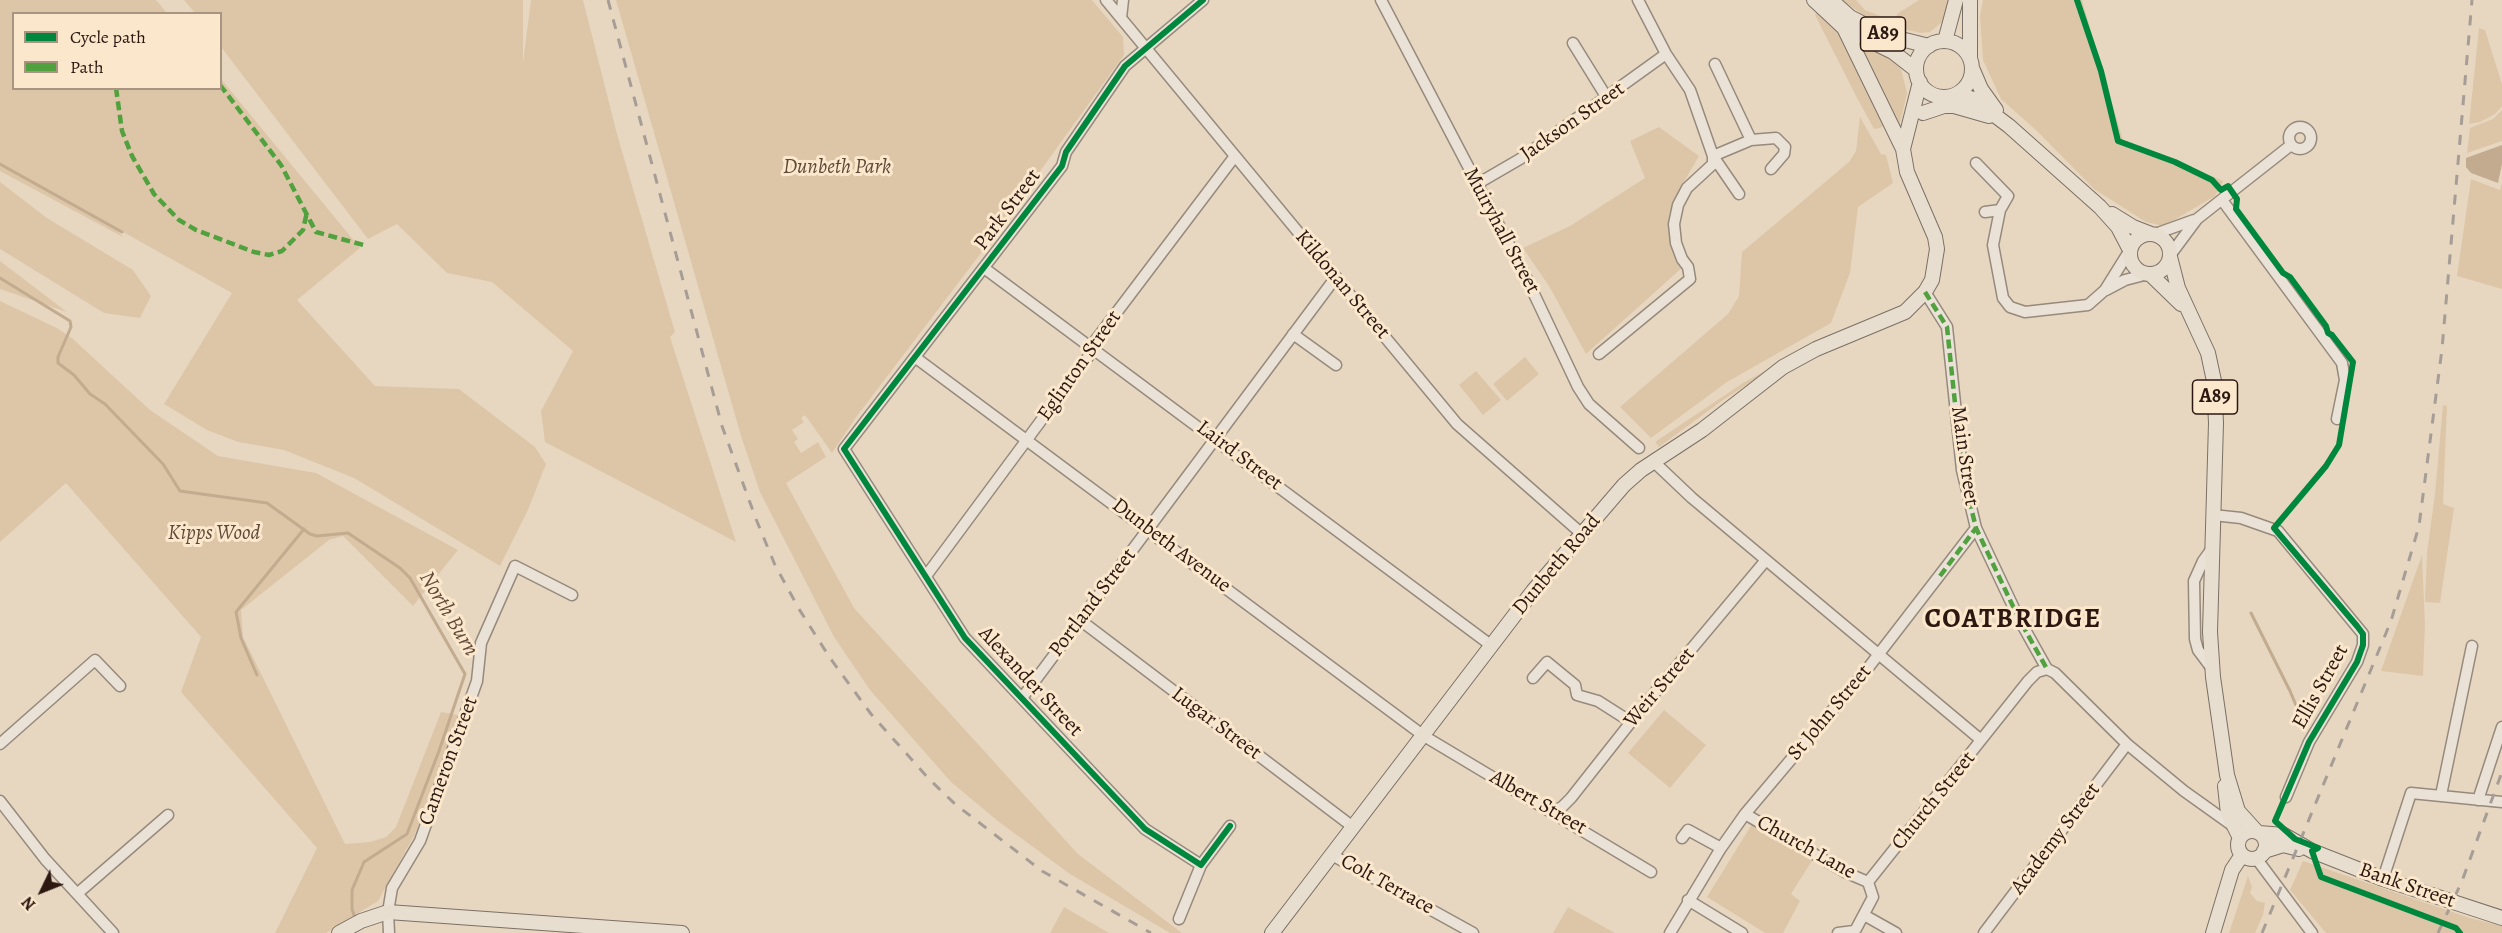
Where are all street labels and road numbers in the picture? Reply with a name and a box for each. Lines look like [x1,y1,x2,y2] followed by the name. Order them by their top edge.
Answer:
[1860,17,1906,51] road number: A89
[1516,77,1630,167] street label: Jackson Street
[969,164,1047,256] street label: Park Street
[1457,164,1545,298] street label: Muiryhall Street
[1289,225,1395,345] street label: Kildonan Street
[1033,306,1127,426] street label: Eglinton Street
[2192,380,2238,414] road number: A89
[1945,404,1983,508] street label: Main Street
[1191,415,1287,497] street label: Laird Street
[1106,493,1236,599] street label: Dunbeth Avenue
[1508,510,1606,620] street label: Dunbeth Road
[1044,544,1142,662] street label: Portland Street
[973,622,1087,742] street label: Alexander Street
[2287,640,2355,734] street label: Ellis Street
[1619,643,1701,733] street label: Weir Street
[1783,660,1877,766] street label: St John Street
[1166,682,1266,766] street label: Lugar Street
[414,693,484,829] street label: Cameron Street
[1887,747,1981,855] street label: Church Street
[1485,765,1591,841] street label: Albert Street
[2006,778,2106,900] street label: Academy Street
[1752,811,1860,885] street label: Church Lane
[1336,849,1438,921] street label: Colt Terrace
[2356,858,2458,914] street label: Bank Street

